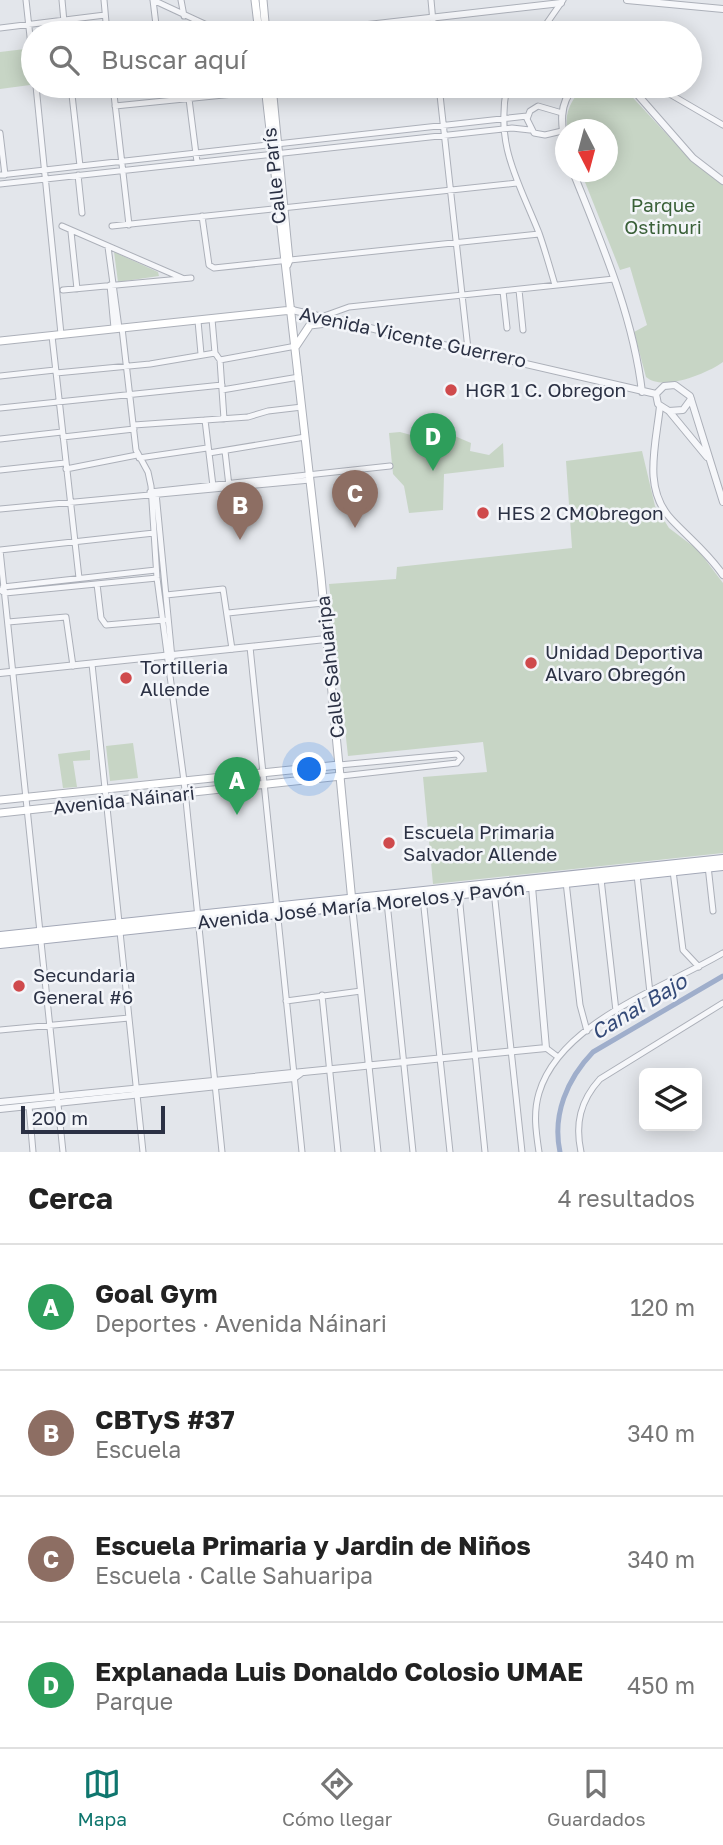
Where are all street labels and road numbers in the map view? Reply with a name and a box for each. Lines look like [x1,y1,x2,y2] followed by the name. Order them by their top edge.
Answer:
[257,127,290,225] street label: Calle París
[298,301,529,372] street label: Avenida Vicente Guerrero
[311,595,348,739] street label: Calle Sahuaripa
[52,781,196,818] street label: Avenida Náinari
[196,876,526,933] street label: Avenida José María Morelos y Pavón

